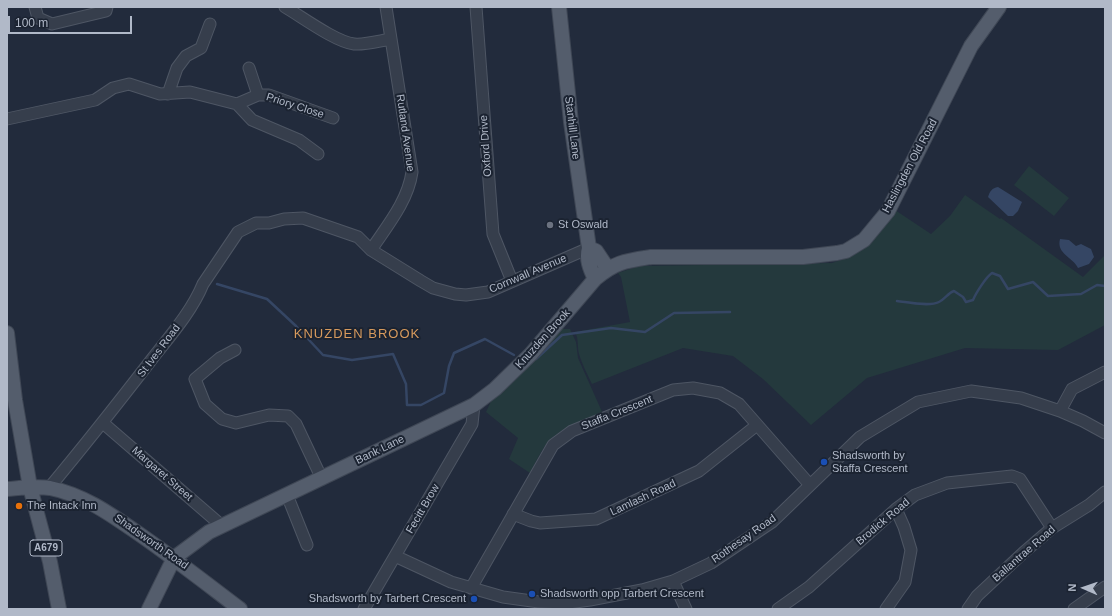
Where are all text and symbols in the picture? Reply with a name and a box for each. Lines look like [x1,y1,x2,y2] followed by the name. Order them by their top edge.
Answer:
[10,8,134,34] scale bar
[15,16,48,30] text: 100 m
[264,90,326,122] street label: Priory Close
[393,93,417,173] street label: Rutland Avenue
[562,96,582,160] street label: Stanhill Lane
[477,115,495,177] street label: Oxford Drive
[880,117,940,215] street label: Haslingden Old Road
[558,218,608,232] place label: St Oswald
[545,220,555,230] marker: St Oswald
[487,252,569,296] street label: Cornwall Avenue
[513,307,573,371] street label: Knuzden Brook
[135,322,183,380] street label: St Ives Road
[294,326,420,342] district label: KNUZDEN BROOK
[579,393,655,433] street label: Staffa Crescent
[353,433,407,467] street label: Bank Lane
[129,444,195,504] street label: Margaret Street
[832,449,908,475] place label: Shadsworth by Staffa Crescent
[819,457,829,467] marker: Shadsworth by Staffa Crescent
[608,477,678,519] street label: Lamlash Road
[404,482,442,536] street label: Fecitt Brow
[853,496,913,548] street label: Brodick Road
[27,499,97,513] place label: The Intack Inn
[14,501,24,511] marker: The Intack Inn
[111,512,191,572] street label: Shadsworth Road
[709,512,779,566] street label: Rothesay Road
[990,523,1058,585] street label: Ballantrae Road
[30,540,62,556] road number: A679
[1064,568,1104,608] north arrow
[1066,583,1078,592] text: N
[540,587,704,601] place label: Shadsworth opp Tarbert Crescent
[527,589,537,599] marker: Shadsworth opp Tarbert Crescent
[309,592,466,606] place label: Shadsworth by Tarbert Crescent
[469,594,479,604] marker: Shadsworth by Tarbert Crescent

